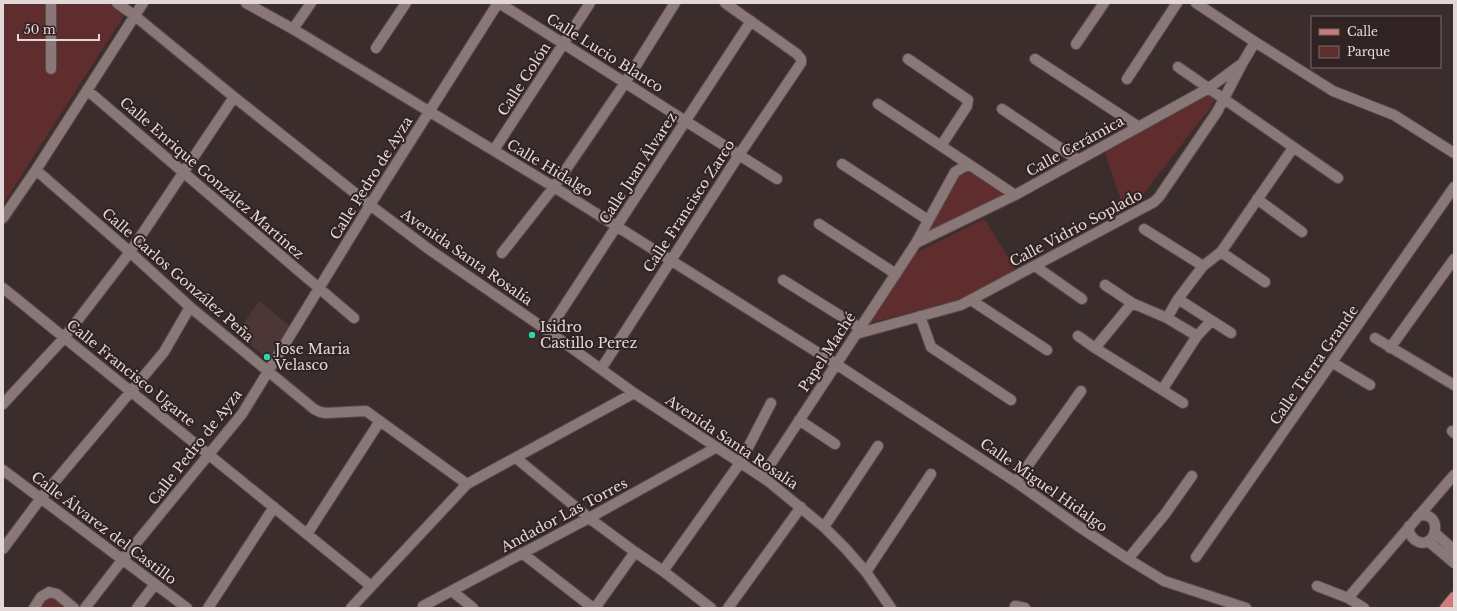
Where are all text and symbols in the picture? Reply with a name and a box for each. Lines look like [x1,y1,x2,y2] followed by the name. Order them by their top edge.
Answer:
[543,10,667,96] street label: Calle Lucio Blanco
[18,16,99,42] scale bar
[1311,16,1441,68] legend
[24,22,56,37] text: 50 m
[1347,24,1378,39] text: Calle
[494,39,555,119] street label: Calle Colón
[1347,44,1390,59] text: Parque
[116,93,308,263] street label: Calle Enrique González Martínez
[595,109,681,227] street label: Calle Juan Álvarez
[1023,112,1127,180] street label: Calle Cerámica
[326,113,416,243] street label: Calle Pedro de Ayza
[504,135,596,201] street label: Calle Hidalgo
[639,136,739,276] street label: Calle Francisco Zarco
[1006,185,1146,271] street label: Calle Vidrio Soplado
[98,204,258,346] street label: Calle Carlos González Peña
[397,204,536,309] street label: Avenida Santa Rosalía
[1266,302,1362,428] street label: Calle Tierra Grande
[795,309,859,395] street label: Papel Maché
[63,316,199,430] street label: Calle Francisco Ugarte
[540,318,637,352] place label: Isidro Castillo Perez
[527,330,537,340] marker: Isidro Castillo Perez
[273,340,350,374] place label: Jose Maria Velasco
[262,352,272,362] marker: Jose Maria Velasco
[144,385,246,508] street label: Calle Pedro de Ayza
[661,390,802,493] street label: Avenida Santa Rosalía
[977,434,1111,536] street label: Calle Miguel Hidalgo
[28,468,180,588] street label: Calle Álvarez del Castillo
[497,474,630,556] street label: Andador Las Torres

